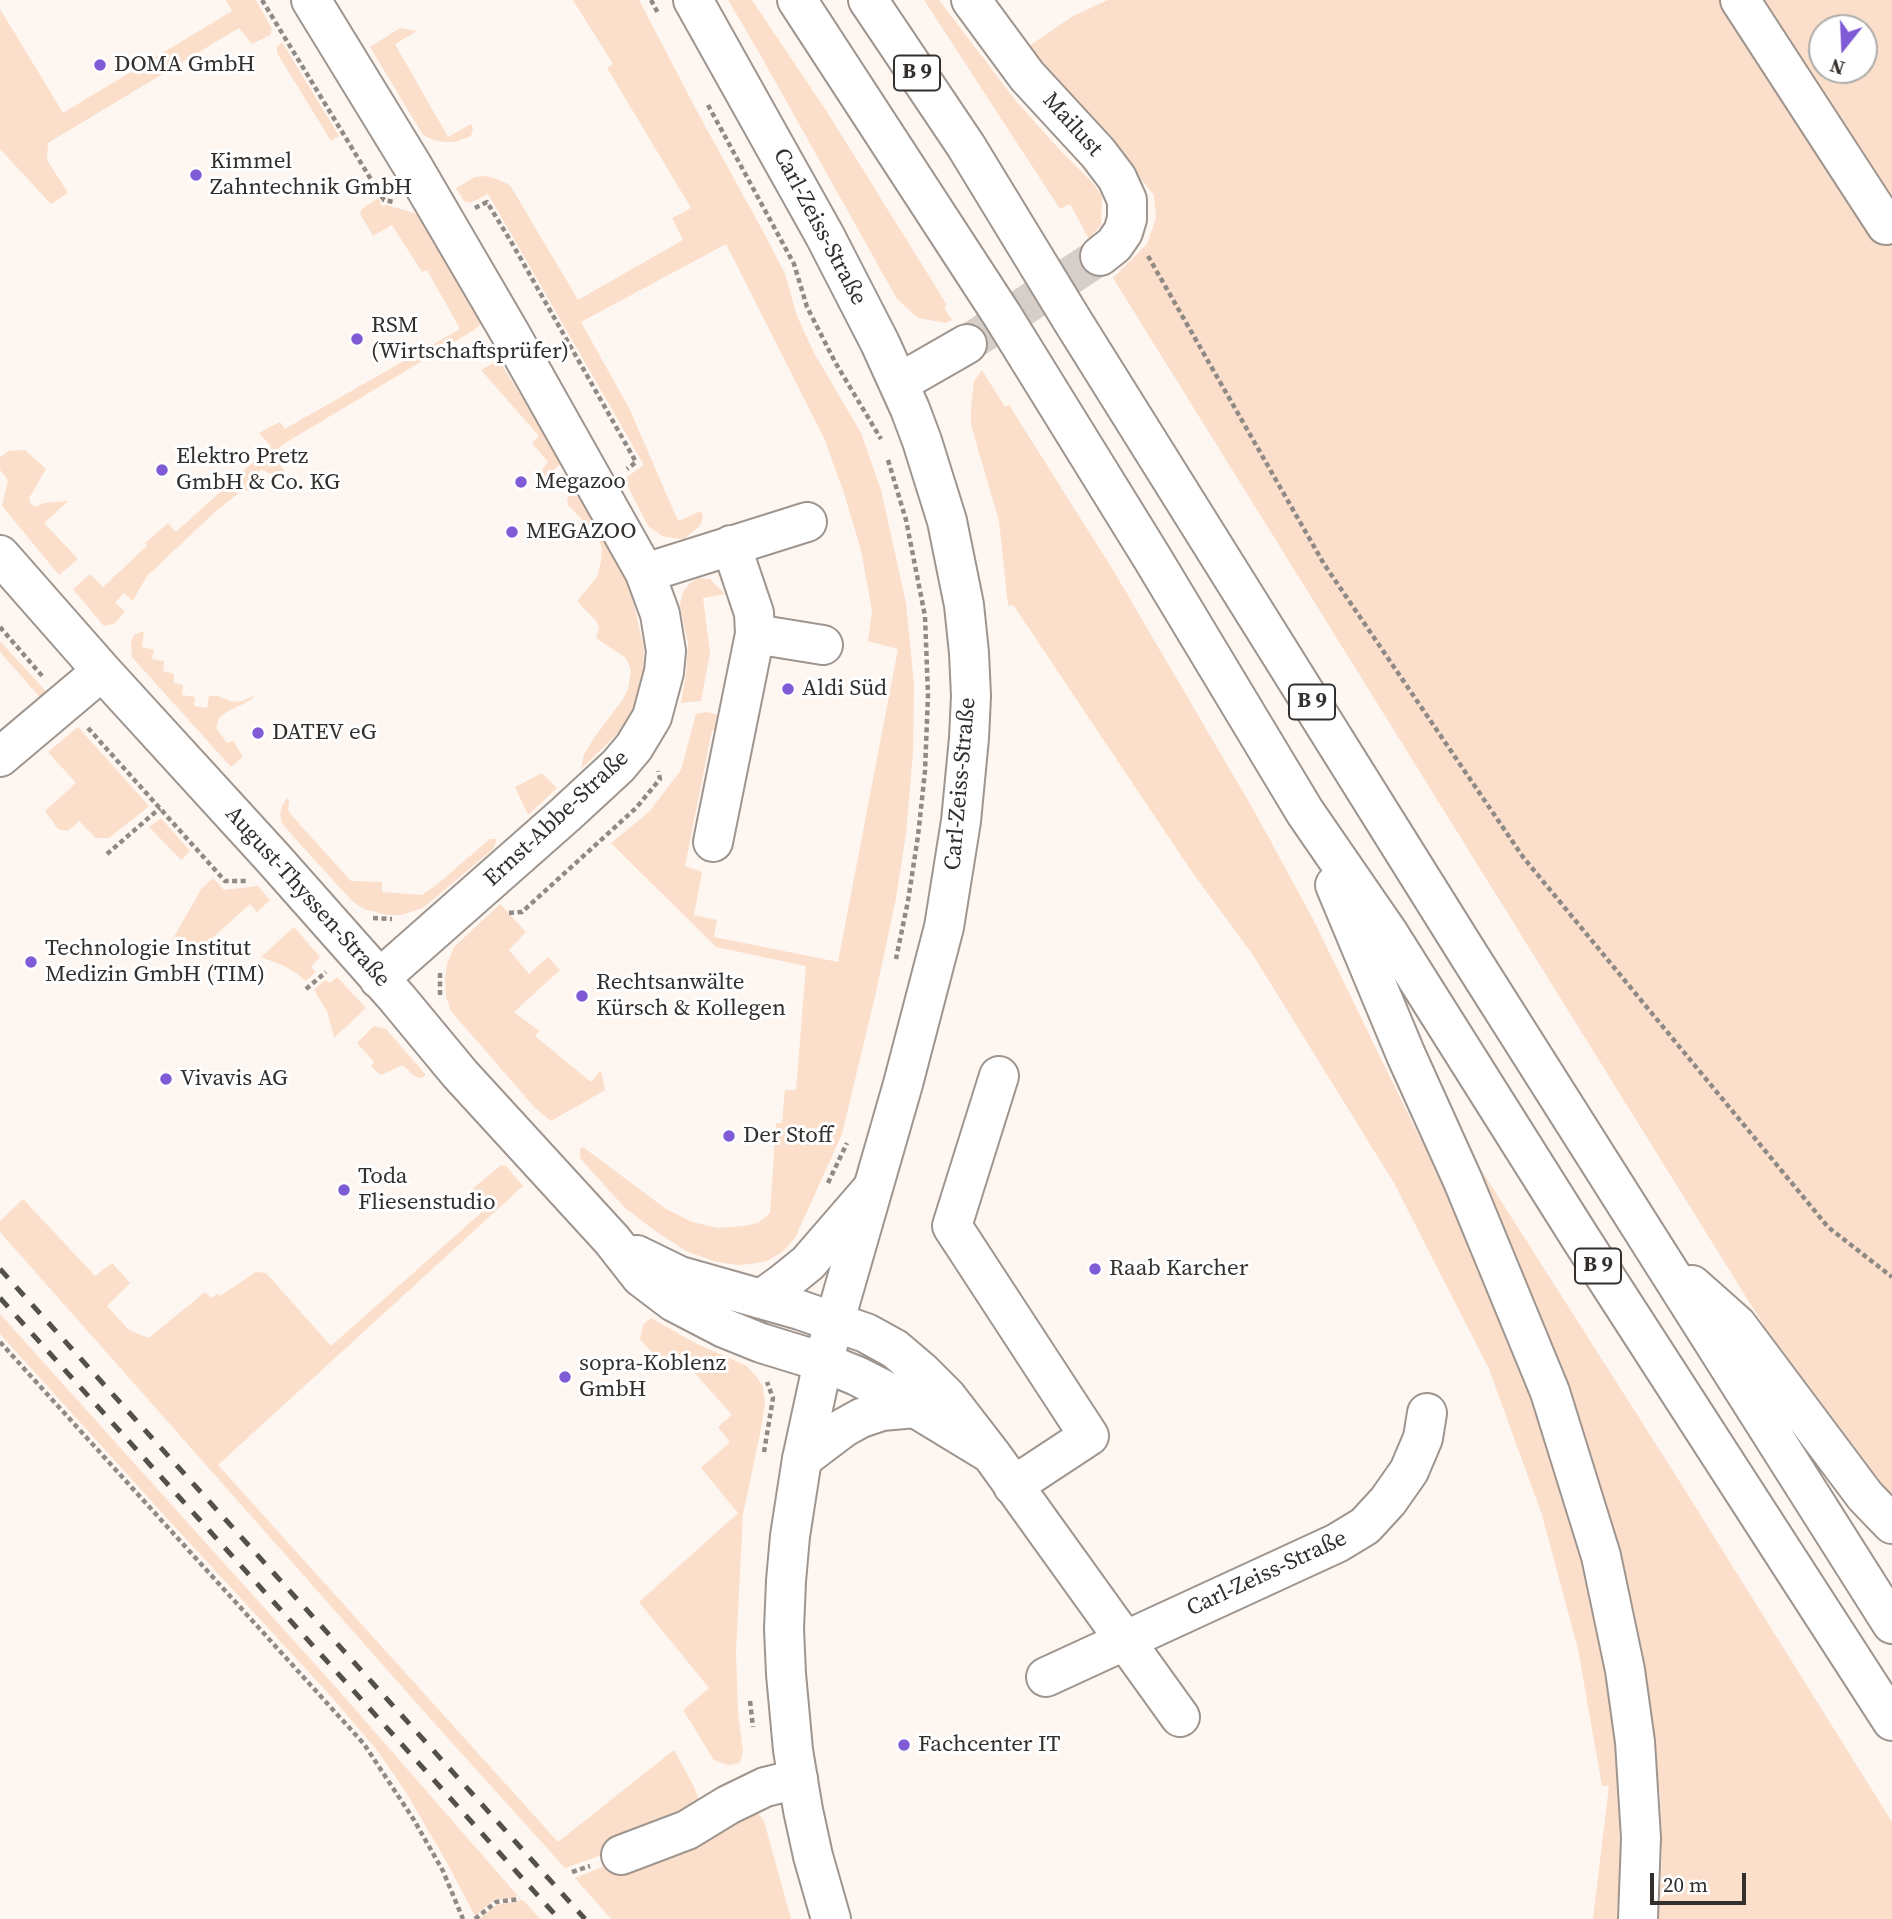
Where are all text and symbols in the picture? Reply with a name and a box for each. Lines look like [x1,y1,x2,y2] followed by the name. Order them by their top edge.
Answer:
[1808,14,1878,84] north arrow
[114,51,255,79] place label: DOMA GmbH
[1827,53,1848,82] text: N
[894,56,940,90] road number: B 9
[92,57,108,73] marker: DOMA GmbH
[1036,87,1108,163] street label: Mailust
[766,144,872,310] street label: Carl-Zeiss-Straße
[210,148,412,202] place label: Kimmel Zahntechnik GmbH
[188,167,204,183] marker: Kimmel Zahntechnik GmbH
[371,312,569,366] place label: RSM (Wirtschaftsprüfer)
[349,331,365,347] marker: RSM (Wirtschaftsprüfer)
[176,443,340,497] place label: Elektro Pretz GmbH & Co. KG
[154,462,170,478] marker: Elektro Pretz GmbH & Co. KG
[535,468,626,496] place label: Megazoo
[513,474,529,490] marker: Megazoo
[526,518,637,546] place label: MEGAZOO
[504,524,520,540] marker: MEGAZOO
[802,675,887,703] place label: Aldi Süd
[780,681,796,697] marker: Aldi Süd
[1289,684,1335,720] road number: B 9
[940,696,982,872] street label: Carl-Zeiss-Straße
[272,719,377,747] place label: DATEV eG
[250,725,266,741] marker: DATEV eG
[479,745,635,893] street label: Ernst-Abbe-Straße
[218,801,396,993] street label: August-Thyssen-Straße
[45,935,265,989] place label: Technologie Institut Medizin GmbH (TIM)
[23,954,39,970] marker: Technologie Institut Medizin GmbH (TIM)
[596,969,786,1023] place label: Rechtsanwälte Kürsch & Kollegen
[574,988,590,1004] marker: Rechtsanwälte Kürsch & Kollegen
[180,1065,288,1093] place label: Vivavis AG
[158,1071,174,1087] marker: Vivavis AG
[743,1122,833,1150] place label: Der Stoff
[721,1128,737,1144] marker: Der Stoff
[358,1163,496,1217] place label: Toda Fliesenstudio
[336,1182,352,1198] marker: Toda Fliesenstudio
[1575,1248,1621,1284] road number: B 9
[1109,1255,1248,1283] place label: Raab Karcher
[1087,1261,1103,1277] marker: Raab Karcher
[579,1350,726,1404] place label: sopra-Koblenz GmbH
[557,1369,573,1385] marker: sopra-Koblenz GmbH
[1183,1525,1351,1623] street label: Carl-Zeiss-Straße
[918,1731,1060,1759] place label: Fachcenter IT
[896,1737,912,1753] marker: Fachcenter IT
[1654,1860,1750,1904] scale bar
[1663,1870,1708,1899] text: 20 m

